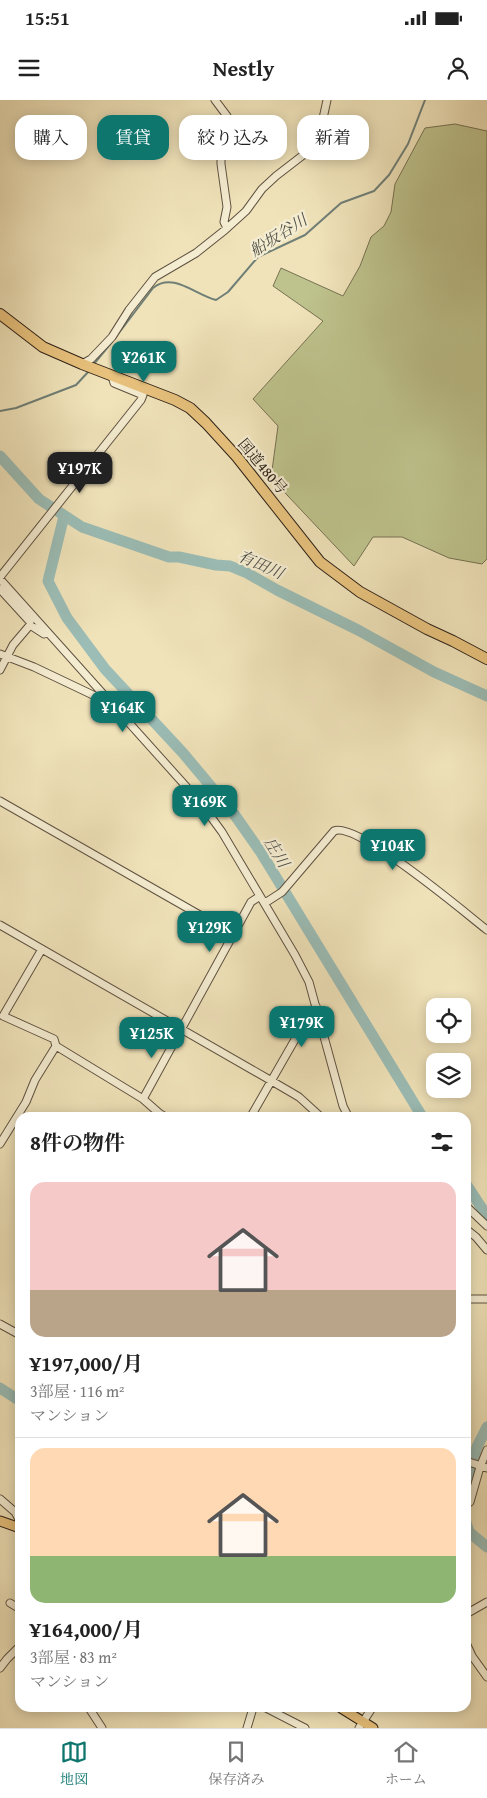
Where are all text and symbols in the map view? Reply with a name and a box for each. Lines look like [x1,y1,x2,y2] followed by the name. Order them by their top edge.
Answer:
[25,4,70,32] text: 15:51
[213,52,274,84] text: Nestly
[15,54,43,82] icon: menu
[444,54,472,82] icon: person
[15,115,87,160] chip: 購入
[97,115,169,160] chip: 賃貸
[179,115,287,160] chip: 絞り込み
[297,115,369,160] chip: 新着
[244,207,313,262] water label: 船坂谷川
[109,340,179,383] pin: ¥261K
[122,345,166,369] text: ¥261K
[234,434,292,498] street label: 国道480号
[45,452,115,494] pin: ¥197K
[58,456,102,480] text: ¥197K
[234,543,290,586] water label: 有田川
[88,690,158,733] pin: ¥164K
[101,695,145,719] text: ¥164K
[170,784,240,827] pin: ¥169K
[183,789,227,813] text: ¥169K
[358,828,428,871] pin: ¥104K
[258,832,297,874] water label: 庄川
[371,833,415,857] text: ¥104K
[175,910,245,953] pin: ¥129K
[188,915,232,939] text: ¥129K
[426,998,471,1098] map controls
[426,998,471,1043] button: locate
[267,1006,337,1048] pin: ¥179K
[280,1010,324,1034] text: ¥179K
[117,1016,187,1059] pin: ¥125K
[130,1021,174,1045] text: ¥125K
[426,1053,471,1098] button: layers
[30,1127,125,1158] text: 8件の物件
[428,1128,456,1156] icon: filters
[198,1215,288,1305] icon: home
[30,1348,143,1379] text: ¥197,000/月
[30,1379,125,1403] text: 3部屋 · 116 m²
[30,1403,109,1427] text: マンション
[198,1480,288,1570] icon: home
[30,1614,143,1645] text: ¥164,000/月
[30,1645,117,1669] text: 3部屋 · 83 m²
[30,1669,109,1693] text: マンション
[60,1738,88,1789] tab: 地図
[208,1738,264,1789] tab: 保存済み
[385,1738,427,1789] tab: ホーム

